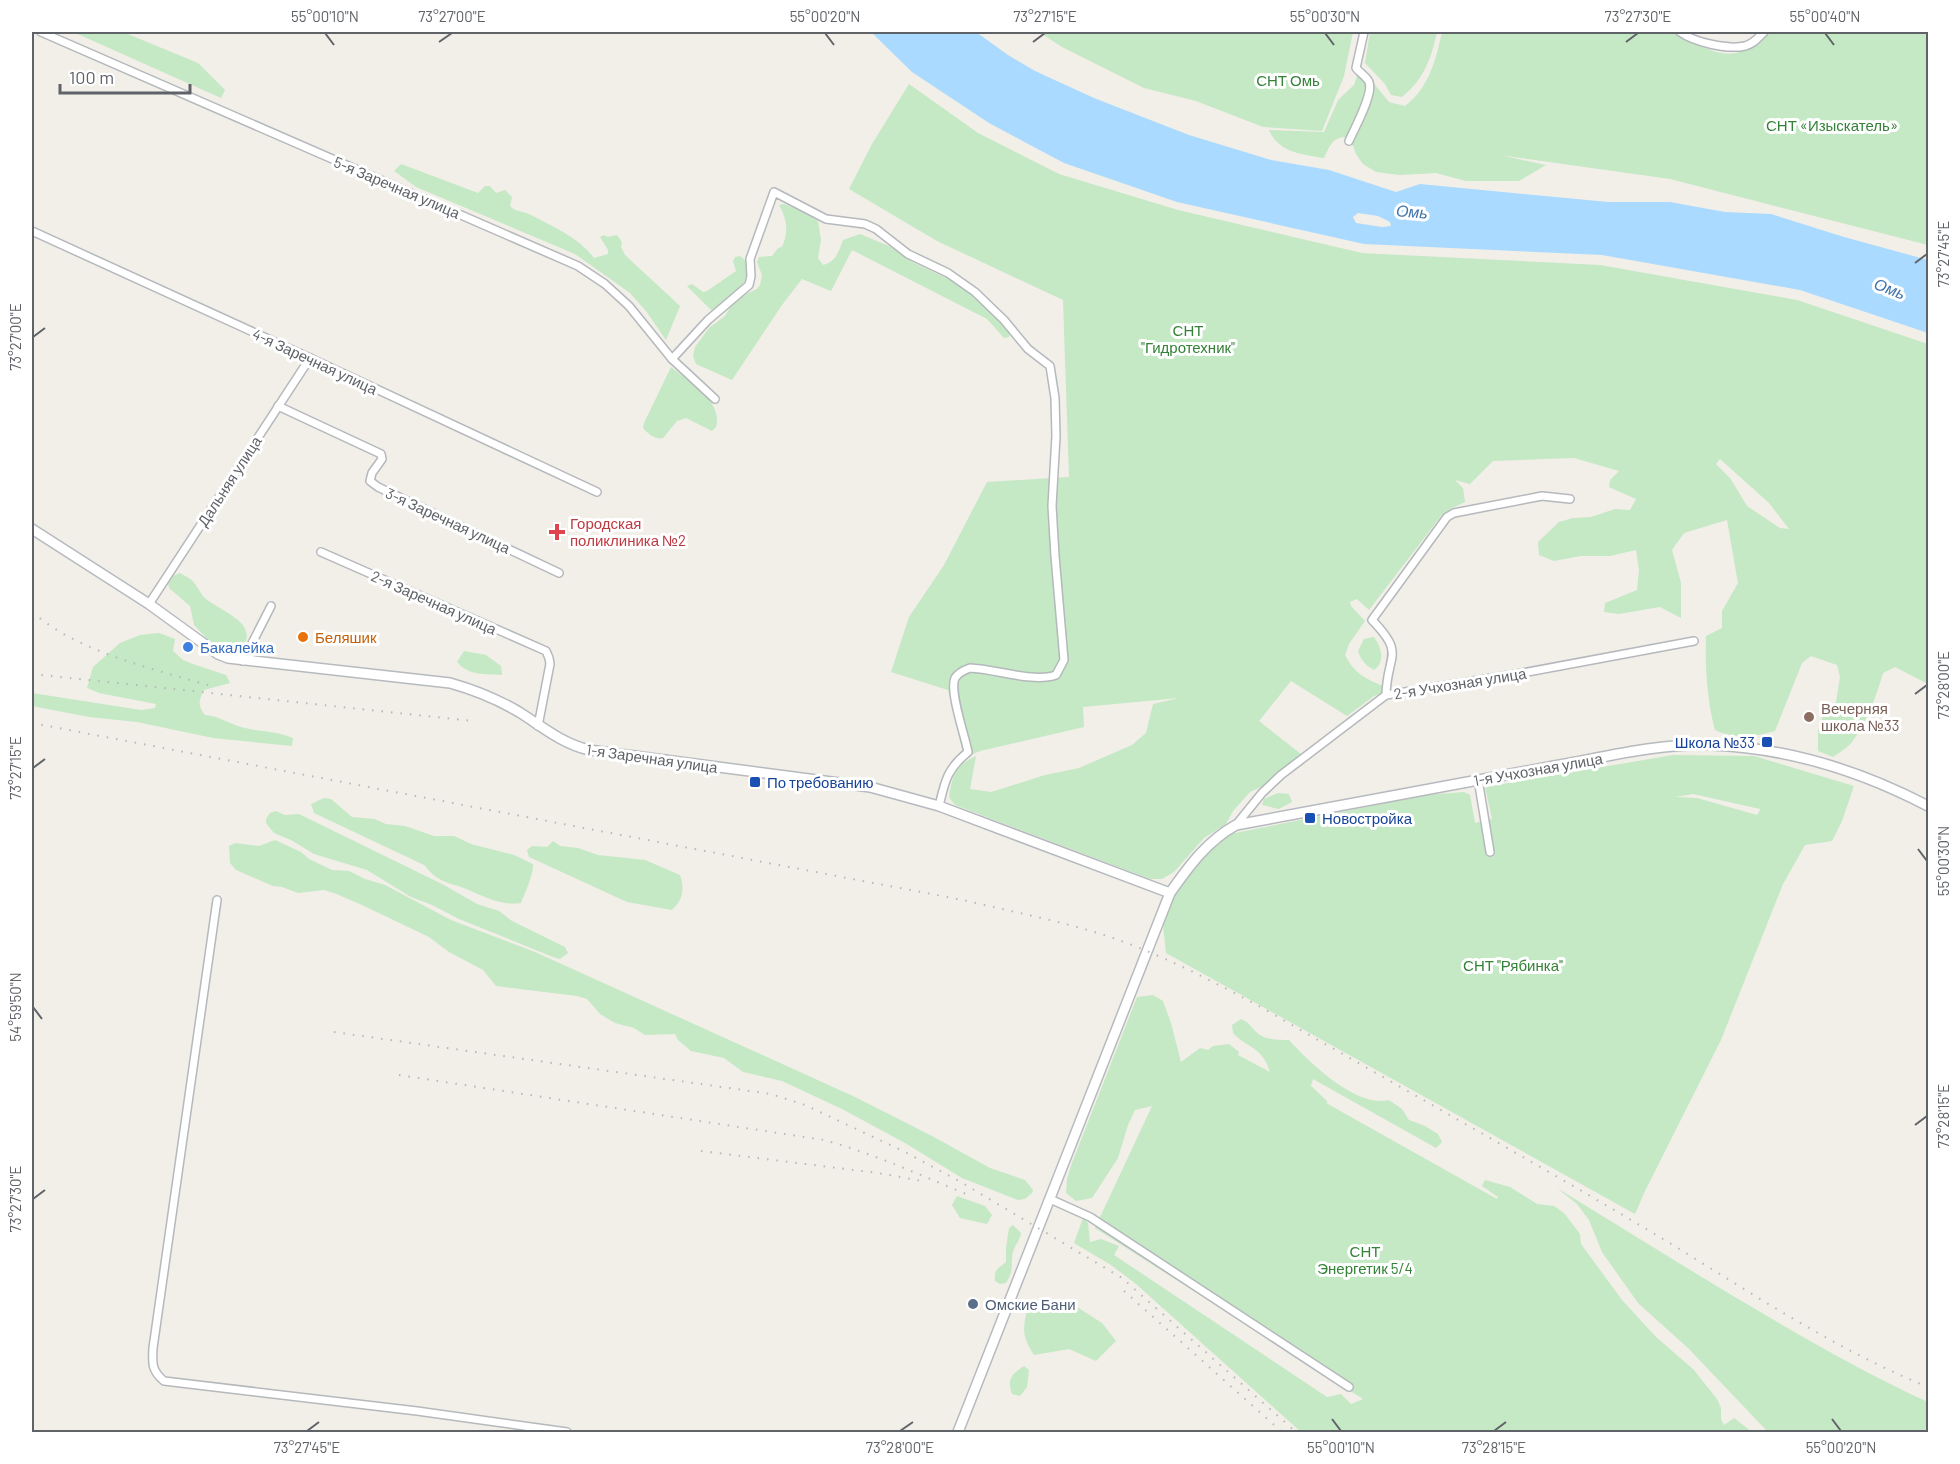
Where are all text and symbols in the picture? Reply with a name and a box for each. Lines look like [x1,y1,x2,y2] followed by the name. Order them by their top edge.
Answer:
[291,7,359,25] text: 55°00'10"N
[418,7,486,25] text: 73°27'00"E
[790,7,860,25] text: 55°00'20"N
[1013,7,1077,25] text: 73°27'15"E
[1290,7,1360,25] text: 55°00'30"N
[1605,7,1671,25] text: 73°27'30"E
[1790,7,1860,25] text: 55°00'40"N
[60,57,190,95] scale bar
[69,66,114,88] text: 100 m
[1256,71,1320,89] park label: СНТ Омь
[1766,116,1898,134] park label: СНТ «Изыскатель»
[331,152,463,222] street label: 5-я Заречная улица
[1395,200,1429,222] water label: Омь
[1934,221,1952,287] text: 73°27'45"E
[1872,273,1908,303] water label: Омь
[6,303,24,371] text: 73°27'00"E
[1141,321,1235,356] park label: СНТ "Гидротехник"
[250,324,381,398] street label: 4-я Заречная улица
[193,432,265,529] street label: Дальняя улица
[383,483,514,557] street label: 3-я Заречная улица
[570,514,686,549] place label: Городская поликлиника №2
[548,523,566,541] marker: Городская поликлиника №2
[368,566,500,638] street label: 2-я Заречная улица
[315,628,377,646] place label: Беляшик
[296,630,310,644] marker: Беляшик
[200,638,275,656] place label: Бакалейка
[181,640,195,654] marker: Бакалейка
[1934,651,1952,719] text: 73°28'00"E
[1393,664,1528,702] street label: 2-я Учхозная улица
[1821,699,1899,734] place label: Вечерняя школа №33
[1802,710,1816,724] marker: Вечерняя школа №33
[1675,733,1755,751] place label: Школа №33
[1760,735,1774,749] marker: Школа №33
[6,736,24,800] text: 73°27'15"E
[585,740,720,776] street label: 1-я Заречная улица
[1472,749,1605,789] street label: 1-я Учхозная улица
[767,773,874,791] place label: По требованию
[748,775,762,789] marker: По требованию
[1322,809,1413,827] place label: Новостройка
[1303,811,1317,825] marker: Новостройка
[1934,826,1952,896] text: 55°00'30"N
[1463,956,1563,974] park label: СНТ "Рябинка"
[6,972,24,1042] text: 54°59'50"N
[1934,1084,1952,1148] text: 73°28'15"E
[6,1166,24,1232] text: 73°27'30"E
[1317,1242,1413,1277] park label: СНТ Энергетик 5/4
[985,1295,1076,1313] place label: Омские Бани
[966,1297,980,1311] marker: Омские Бани
[274,1438,340,1456] text: 73°27'45"E
[866,1438,934,1456] text: 73°28'00"E
[1307,1438,1375,1456] text: 55°00'10"N
[1462,1438,1526,1456] text: 73°28'15"E
[1806,1438,1876,1456] text: 55°00'20"N

